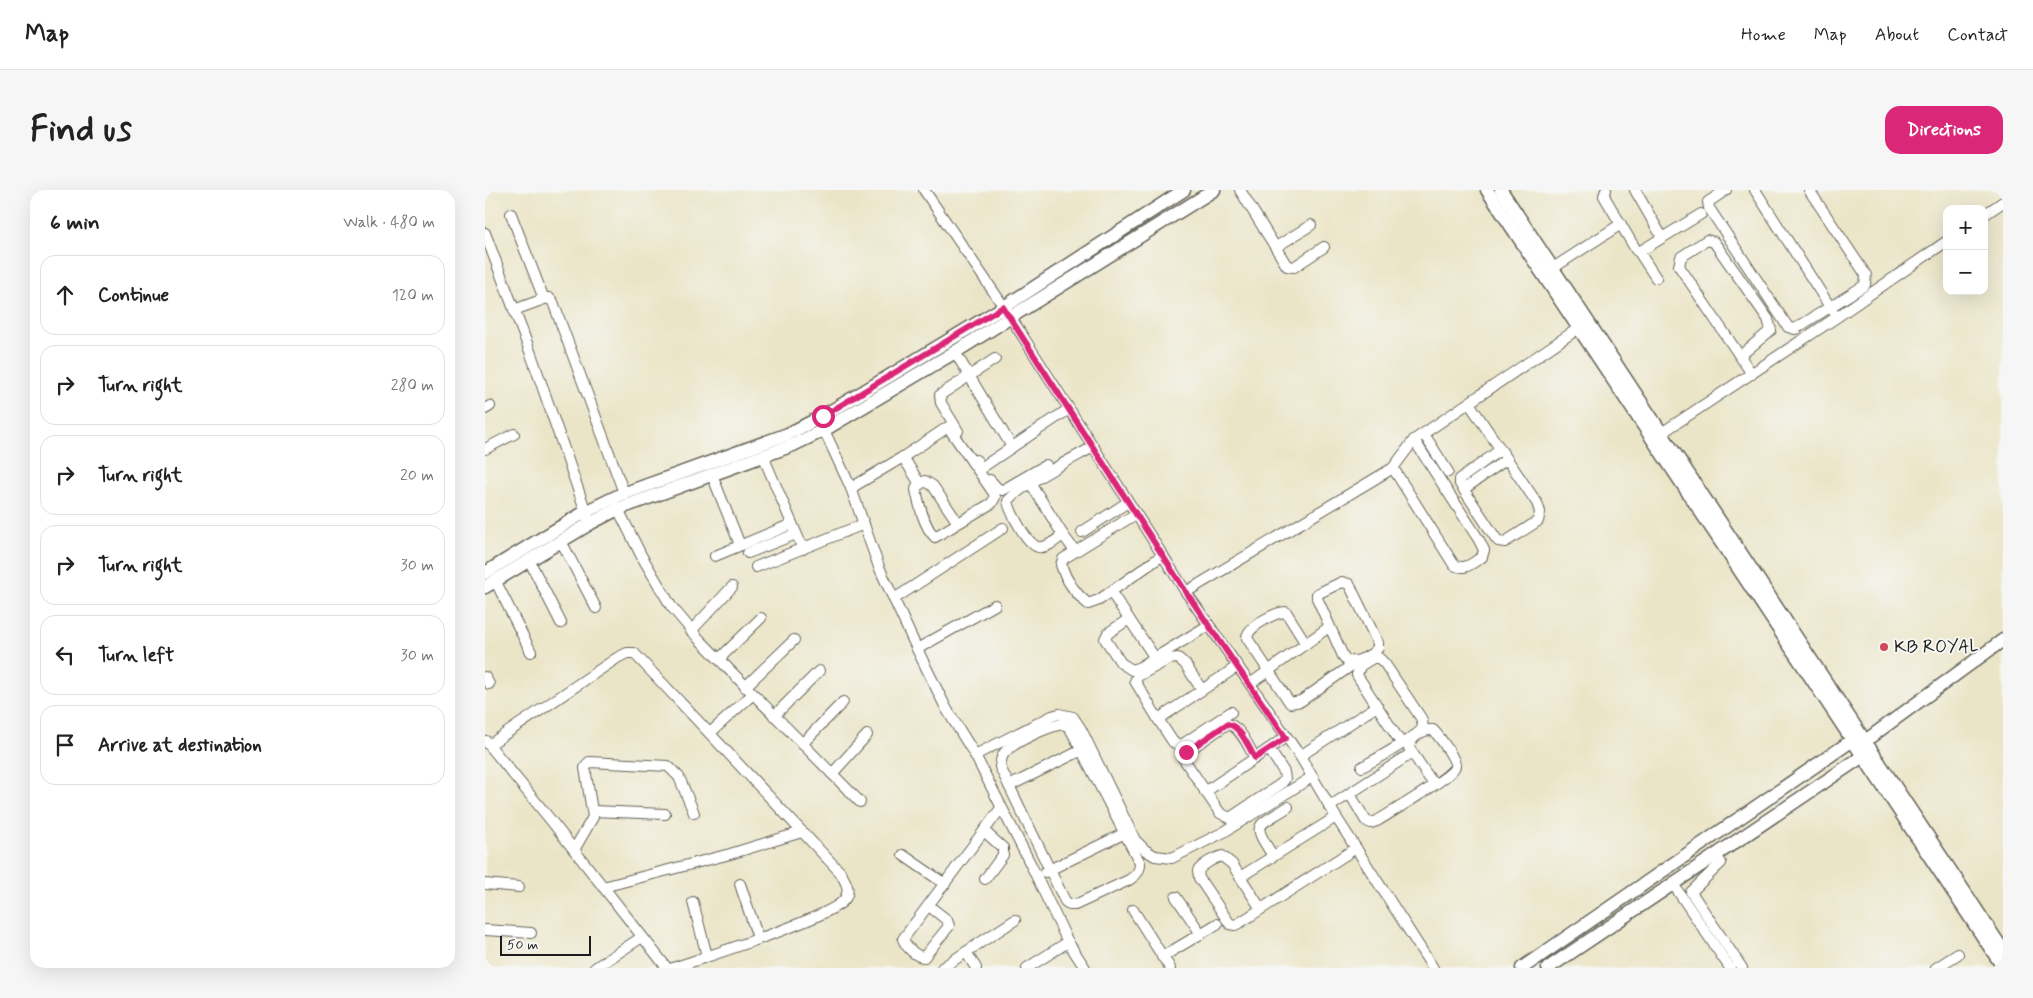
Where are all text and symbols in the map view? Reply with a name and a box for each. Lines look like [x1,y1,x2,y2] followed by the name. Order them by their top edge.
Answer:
[25,19,69,50] text: Map
[1741,23,1786,47] text: Home
[1814,23,1847,47] text: Map
[1875,23,1919,47] text: About
[1947,23,2008,47] text: Contact
[1885,106,2003,154] button: Directions
[30,107,132,153] text: Find us
[1943,205,1988,295] map controls
[1943,205,1988,250] button: +
[50,209,100,237] text: 6 min
[343,212,435,233] text: Walk · 480 m
[1943,250,1988,295] button: −
[51,281,79,309] icon: ahead
[98,283,169,308] text: Continue
[392,285,434,306] text: 120 m
[51,371,79,399] icon: right
[98,373,182,398] text: Turn right
[391,375,434,396] text: 280 m
[812,405,835,428] route start
[51,461,79,489] icon: right
[98,463,182,488] text: Turn right
[400,465,434,486] text: 20 m
[51,551,79,579] icon: right
[98,553,182,578] text: Turn right
[401,555,434,576] text: 30 m
[1894,635,1979,659] place label: KB ROYAL
[51,641,79,669] icon: left
[1878,641,1890,653] marker: KB ROYAL
[98,643,174,668] text: Turn left
[401,645,434,666] text: 30 m
[51,731,79,759] icon: arrive
[98,733,262,758] text: Arrive at destination
[1175,741,1198,764] route end
[500,933,591,956] scale bar
[507,936,538,954] text: 50 m

